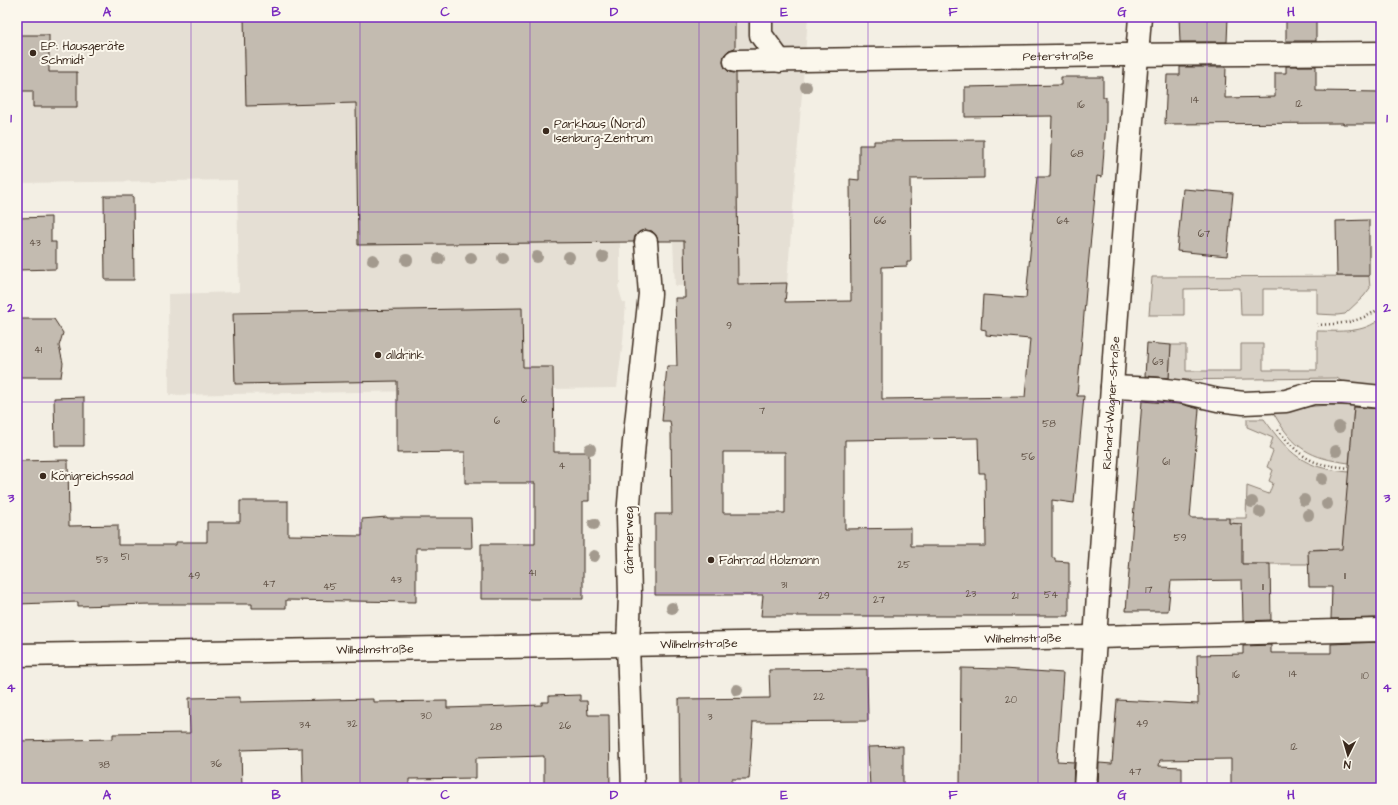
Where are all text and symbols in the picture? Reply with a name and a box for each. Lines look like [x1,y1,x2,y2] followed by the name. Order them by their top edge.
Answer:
[103,3,112,21] text: A
[271,3,281,21] text: B
[440,3,450,21] text: C
[610,3,619,21] text: D
[780,3,788,21] text: E
[948,3,958,21] text: F
[1117,3,1127,21] text: G
[1287,3,1295,21] text: H
[41,38,125,69] place label: EP: Hausgeräte Schmidt
[1022,47,1094,65] street label: Peterstraße
[28,48,38,58] marker: EP: Hausgeräte Schmidt
[1191,93,1199,107] house number: 14
[1295,97,1303,111] house number: 12
[1077,98,1085,112] house number: 16
[10,109,12,127] text: 1
[1386,109,1388,127] text: 1
[554,116,653,148] place label: Parkhaus (Nord) Isenburg-Zentrum
[541,126,551,136] marker: Parkhaus (Nord) Isenburg-Zentrum
[1071,147,1084,161] house number: 68
[874,214,887,228] house number: 66
[1056,214,1070,228] house number: 64
[1198,227,1210,241] house number: 67
[29,236,41,250] house number: 43
[6,299,15,317] text: 2
[1382,299,1391,317] text: 2
[726,319,732,333] house number: 9
[1098,335,1124,470] street label: Richard-Wagner-Straße
[34,343,43,357] house number: 41
[386,347,424,364] place label: alldrink
[373,350,383,360] marker: alldrink
[1152,355,1164,369] house number: 63
[521,393,528,407] house number: 6
[759,404,765,418] house number: 7
[494,414,501,428] house number: 6
[1042,417,1056,431] house number: 58
[1021,450,1035,464] house number: 56
[1162,455,1170,469] house number: 61
[559,459,566,473] house number: 4
[51,468,134,486] place label: Königreichssaal
[38,471,48,481] marker: Königreichssaal
[7,489,15,507] text: 3
[1383,489,1391,507] text: 3
[621,506,639,574] street label: Gärtnerweg
[1174,531,1187,545] house number: 59
[121,550,130,564] house number: 51
[719,552,819,569] place label: Fahrrad Holzmann
[96,553,108,567] house number: 53
[706,555,716,565] marker: Fahrrad Holzmann
[898,558,910,572] house number: 25
[528,566,537,580] house number: 41
[188,569,201,583] house number: 49
[1344,569,1347,583] house number: 11
[390,573,402,587] house number: 43
[263,577,275,591] house number: 47
[781,578,788,592] house number: 31
[323,580,337,594] house number: 45
[1262,580,1265,594] house number: 11
[1145,583,1153,597] house number: 17
[966,587,976,601] house number: 23
[1044,588,1058,602] house number: 54
[818,589,830,603] house number: 29
[1011,589,1019,603] house number: 21
[873,593,885,607] house number: 27
[984,630,1062,648] street label: Wilhelmstraße
[660,635,738,653] street label: Wilhelmstraße
[336,640,414,659] street label: Wilhelmstraße
[1289,667,1297,681] house number: 14
[1232,668,1240,682] house number: 16
[1361,669,1369,683] house number: 10
[7,679,16,697] text: 4
[1383,679,1392,697] text: 4
[813,690,825,704] house number: 22
[1005,693,1017,707] house number: 20
[420,709,432,723] house number: 30
[707,710,713,724] house number: 3
[347,717,358,731] house number: 32
[1136,717,1149,731] house number: 49
[299,718,311,732] house number: 34
[559,719,572,733] house number: 26
[490,720,503,734] house number: 28
[1328,735,1368,775] north arrow
[1290,740,1298,754] house number: 12
[210,757,222,771] house number: 36
[1343,757,1351,772] text: N
[98,758,110,772] house number: 38
[1129,765,1141,779] house number: 47
[103,786,112,804] text: A
[271,786,281,804] text: B
[440,786,450,804] text: C
[610,786,619,804] text: D
[780,786,788,804] text: E
[948,786,958,804] text: F
[1117,786,1127,804] text: G
[1287,786,1295,804] text: H

